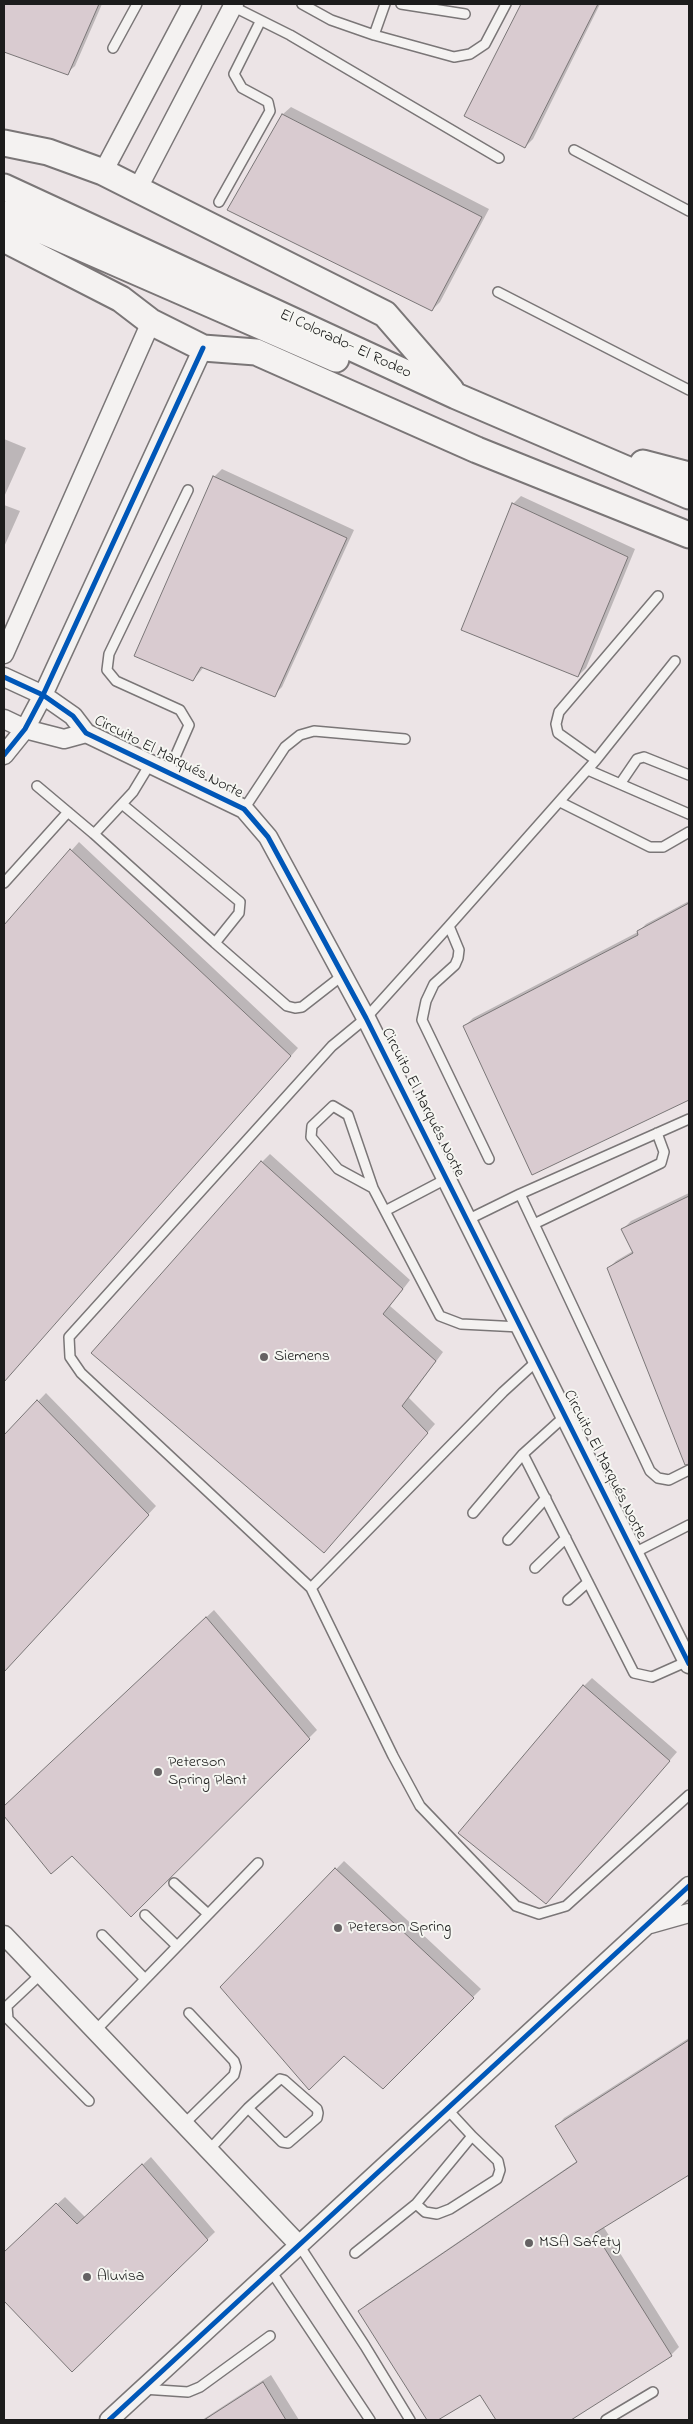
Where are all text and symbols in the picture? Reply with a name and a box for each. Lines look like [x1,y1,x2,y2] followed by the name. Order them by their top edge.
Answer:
[276,306,414,384] street label: El Colorado- El Rodeo
[90,712,246,804] street label: Circuito El Marqués Norte
[376,1025,468,1181] street label: Circuito El Marqués Norte
[274,1347,330,1367] place label: Siemens
[258,1351,270,1363] marker: Siemens
[558,1387,650,1543] street label: Circuito El Marqués Norte
[168,1753,247,1791] place label: Peterson Spring Plant
[152,1766,164,1778] marker: Peterson Spring Plant
[348,1918,451,1938] place label: Peterson Spring
[332,1922,344,1934] marker: Peterson Spring
[539,2233,621,2253] place label: MSA Safety
[523,2237,535,2249] marker: MSA Safety
[97,2267,144,2287] place label: Aluvisa
[81,2271,93,2283] marker: Aluvisa

